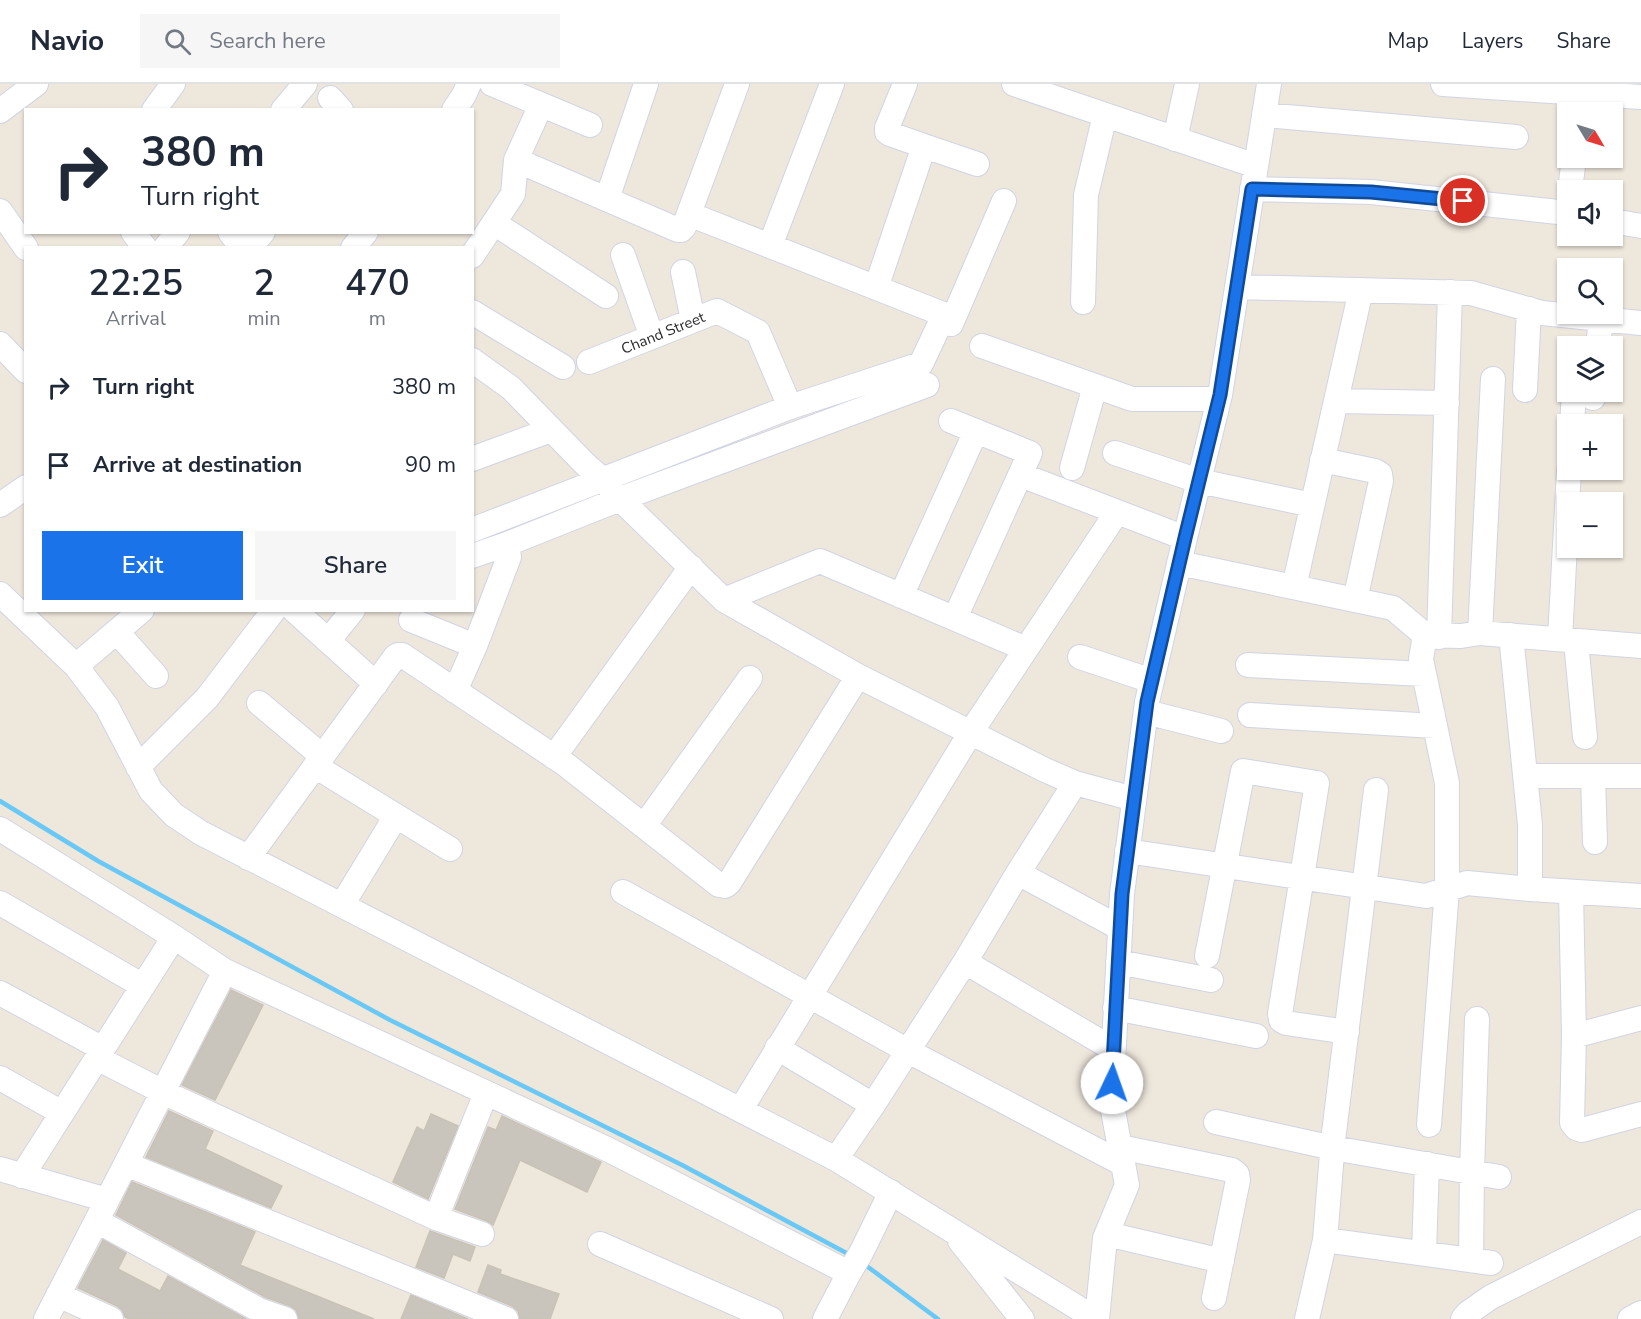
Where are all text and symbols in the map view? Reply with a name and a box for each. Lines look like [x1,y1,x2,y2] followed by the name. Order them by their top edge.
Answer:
[140,14,560,68] search box
[30,22,104,60] text: Navio
[161,25,194,58] icon: search
[209,26,326,56] text: Search here
[1387,27,1429,55] text: Map
[1462,27,1523,55] text: Layers
[1556,27,1611,55] text: Share
[1557,102,1623,168] north arrow
[1557,102,1623,558] map controls
[141,124,265,181] text: 380 m
[42,132,120,210] icon: right
[1437,175,1488,226] pin
[141,178,259,215] text: Turn right
[1557,180,1623,246] button: sound
[1446,184,1479,217] icon: arrive
[1557,258,1623,324] button: search
[88,259,183,308] text: 22:25
[253,259,275,308] text: 2
[345,259,410,308] text: 470
[106,305,166,332] text: Arrival
[248,305,281,332] text: min
[369,305,386,332] text: m
[618,307,709,359] street label: Chand Street
[1557,336,1623,402] button: layers
[42,371,75,404] icon: right
[93,372,194,402] text: Turn right
[392,372,456,402] text: 380 m
[1557,414,1623,480] button: +
[42,449,75,482] icon: arrive
[93,450,302,480] text: Arrive at destination
[405,450,456,480] text: 90 m
[1557,492,1623,558] button: −
[42,531,243,600] button: Exit
[255,531,456,600] button: Share
[1080,1051,1144,1115] position arrow

